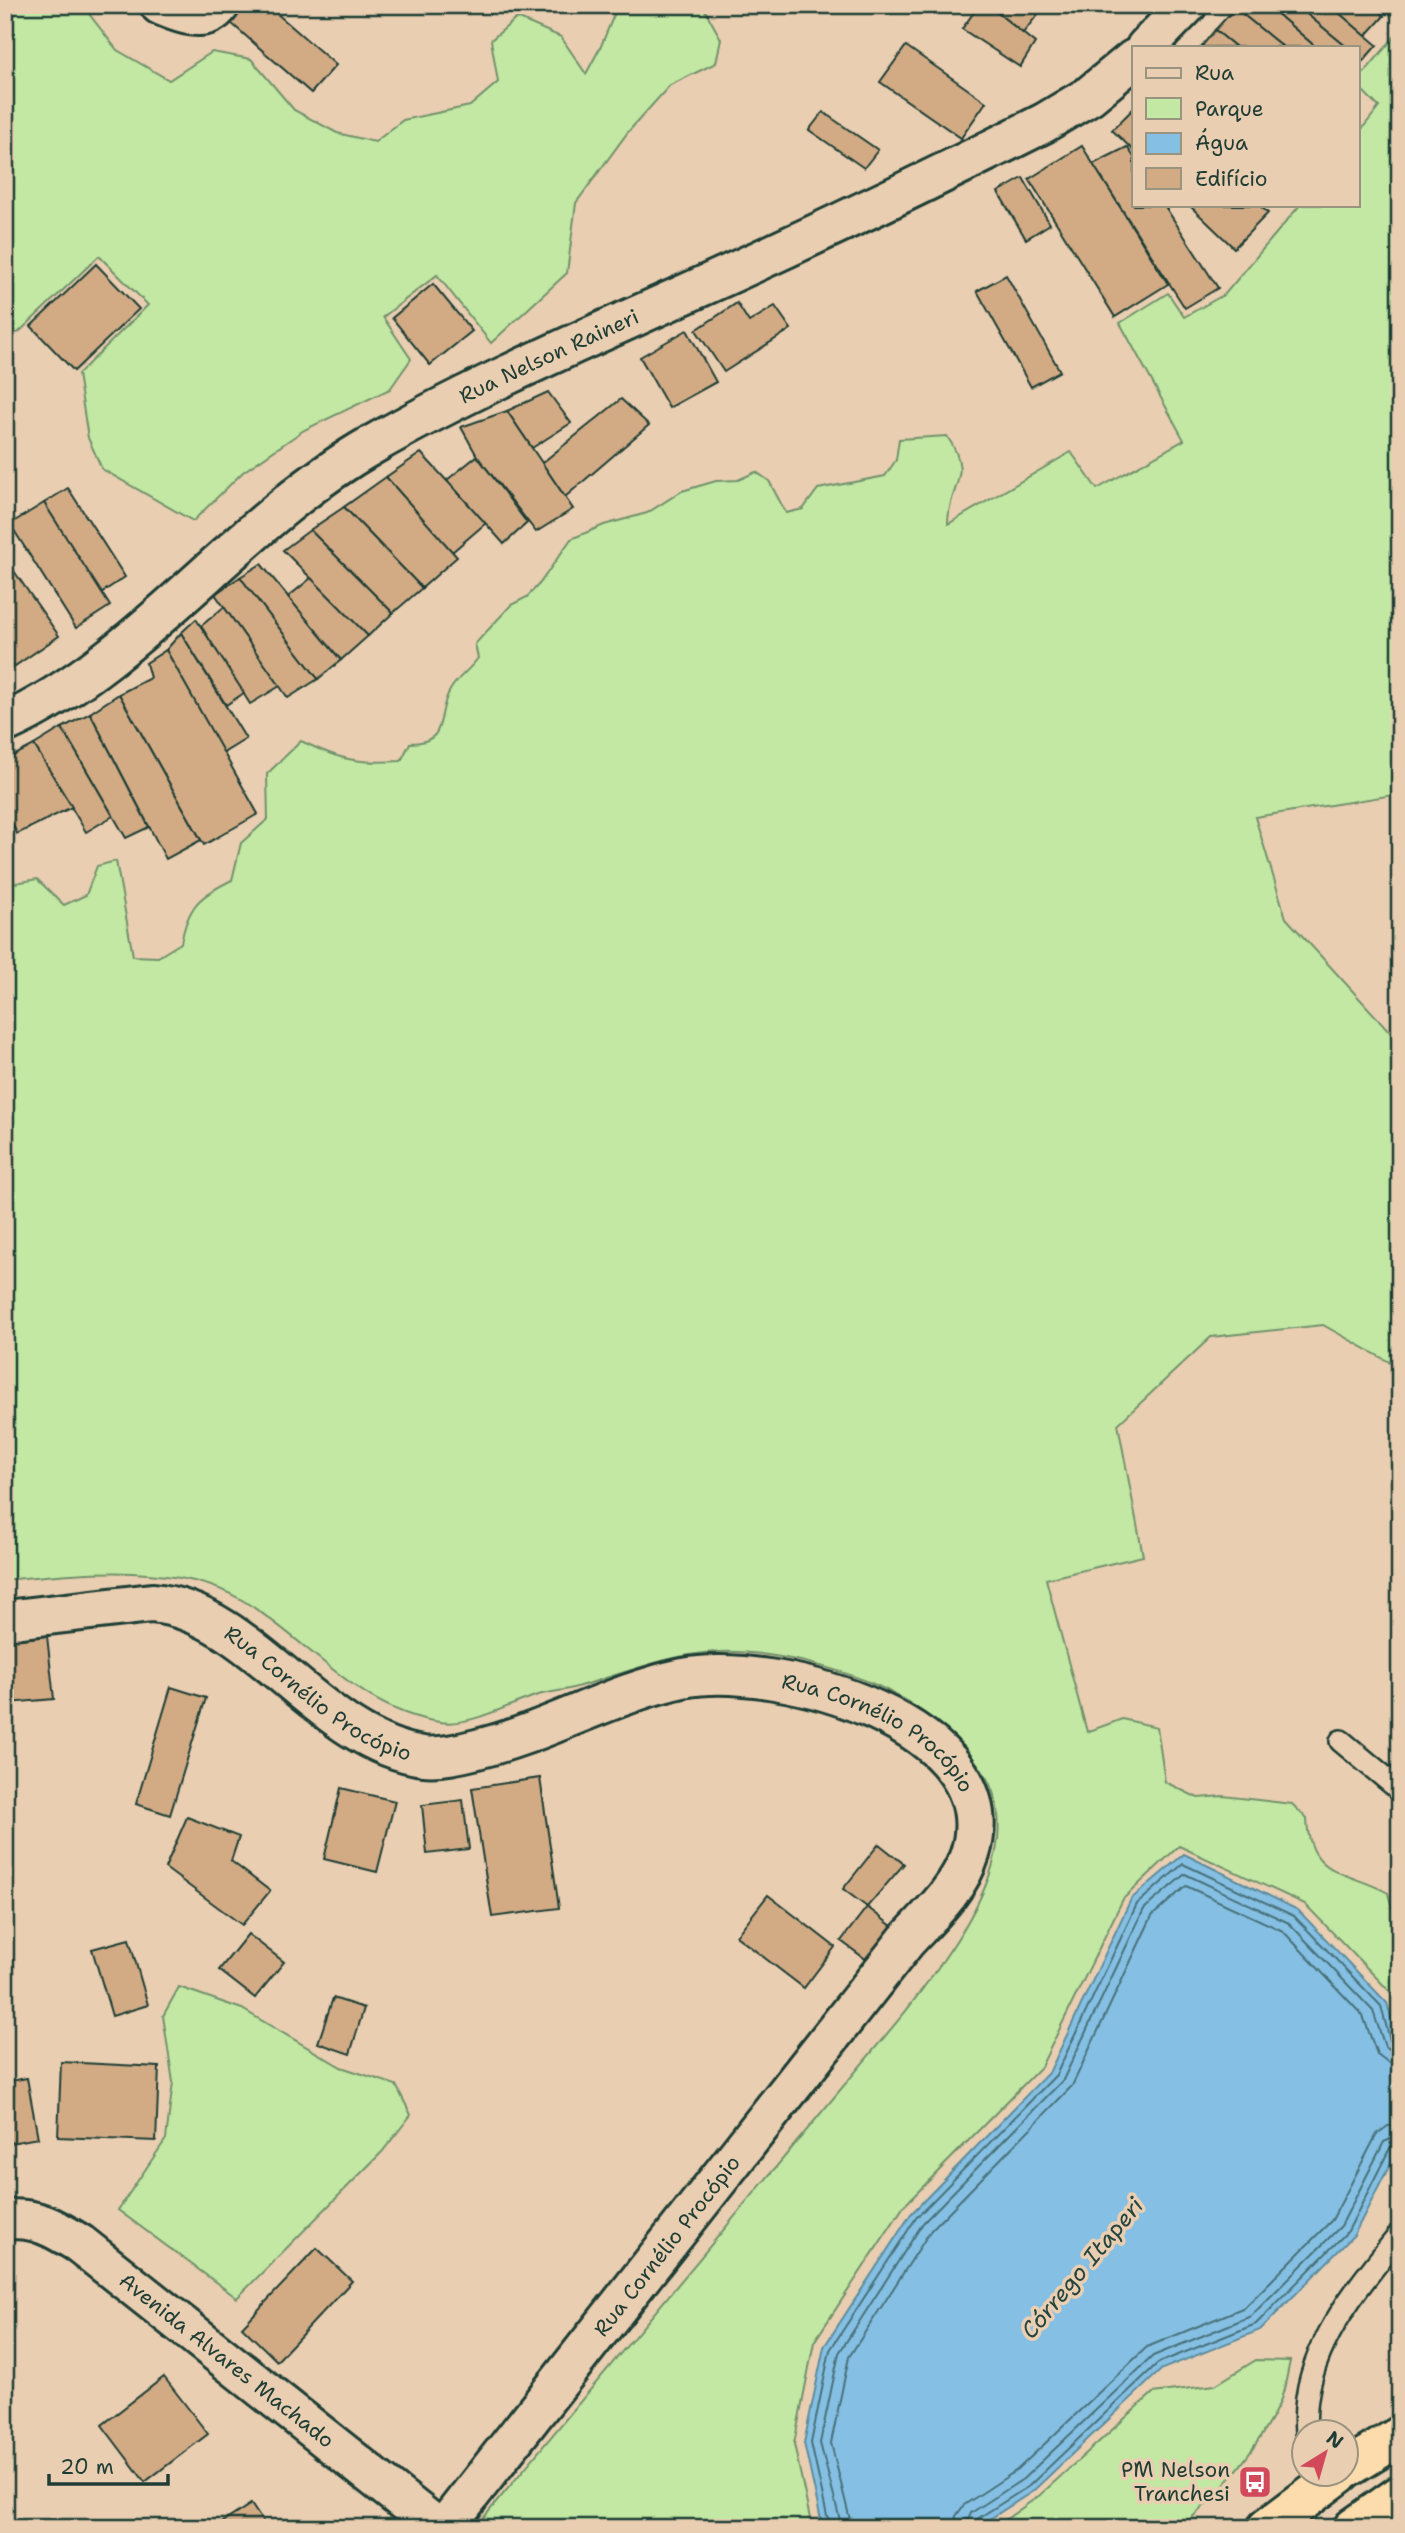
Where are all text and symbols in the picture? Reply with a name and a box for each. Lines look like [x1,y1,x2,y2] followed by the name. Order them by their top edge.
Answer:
[1132,46,1360,206] legend
[1195,59,1234,87] text: Rua
[1195,95,1264,123] text: Parque
[1195,128,1248,157] text: Água
[1195,165,1267,193] text: Edifício
[455,303,643,410] street label: Rua Nelson Raineri
[219,1619,414,1767] street label: Rua Cornélio Procópio
[779,1667,980,1797] street label: Rua Cornélio Procópio
[587,2150,747,2342] street label: Rua Cornélio Procópio
[1014,2191,1150,2345] water label: Córrego Itaperi
[114,2267,340,2454] street label: Avenida Alvares Machado
[1290,2418,1360,2488] north arrow
[1321,2425,1348,2454] text: N
[49,2442,168,2486] scale bar
[60,2453,114,2481] text: 20 m
[1121,2456,1230,2508] place label: PM Nelson Tranchesi
[1236,2463,1274,2501] bus stop icon: PM Nelson Tranchesi

